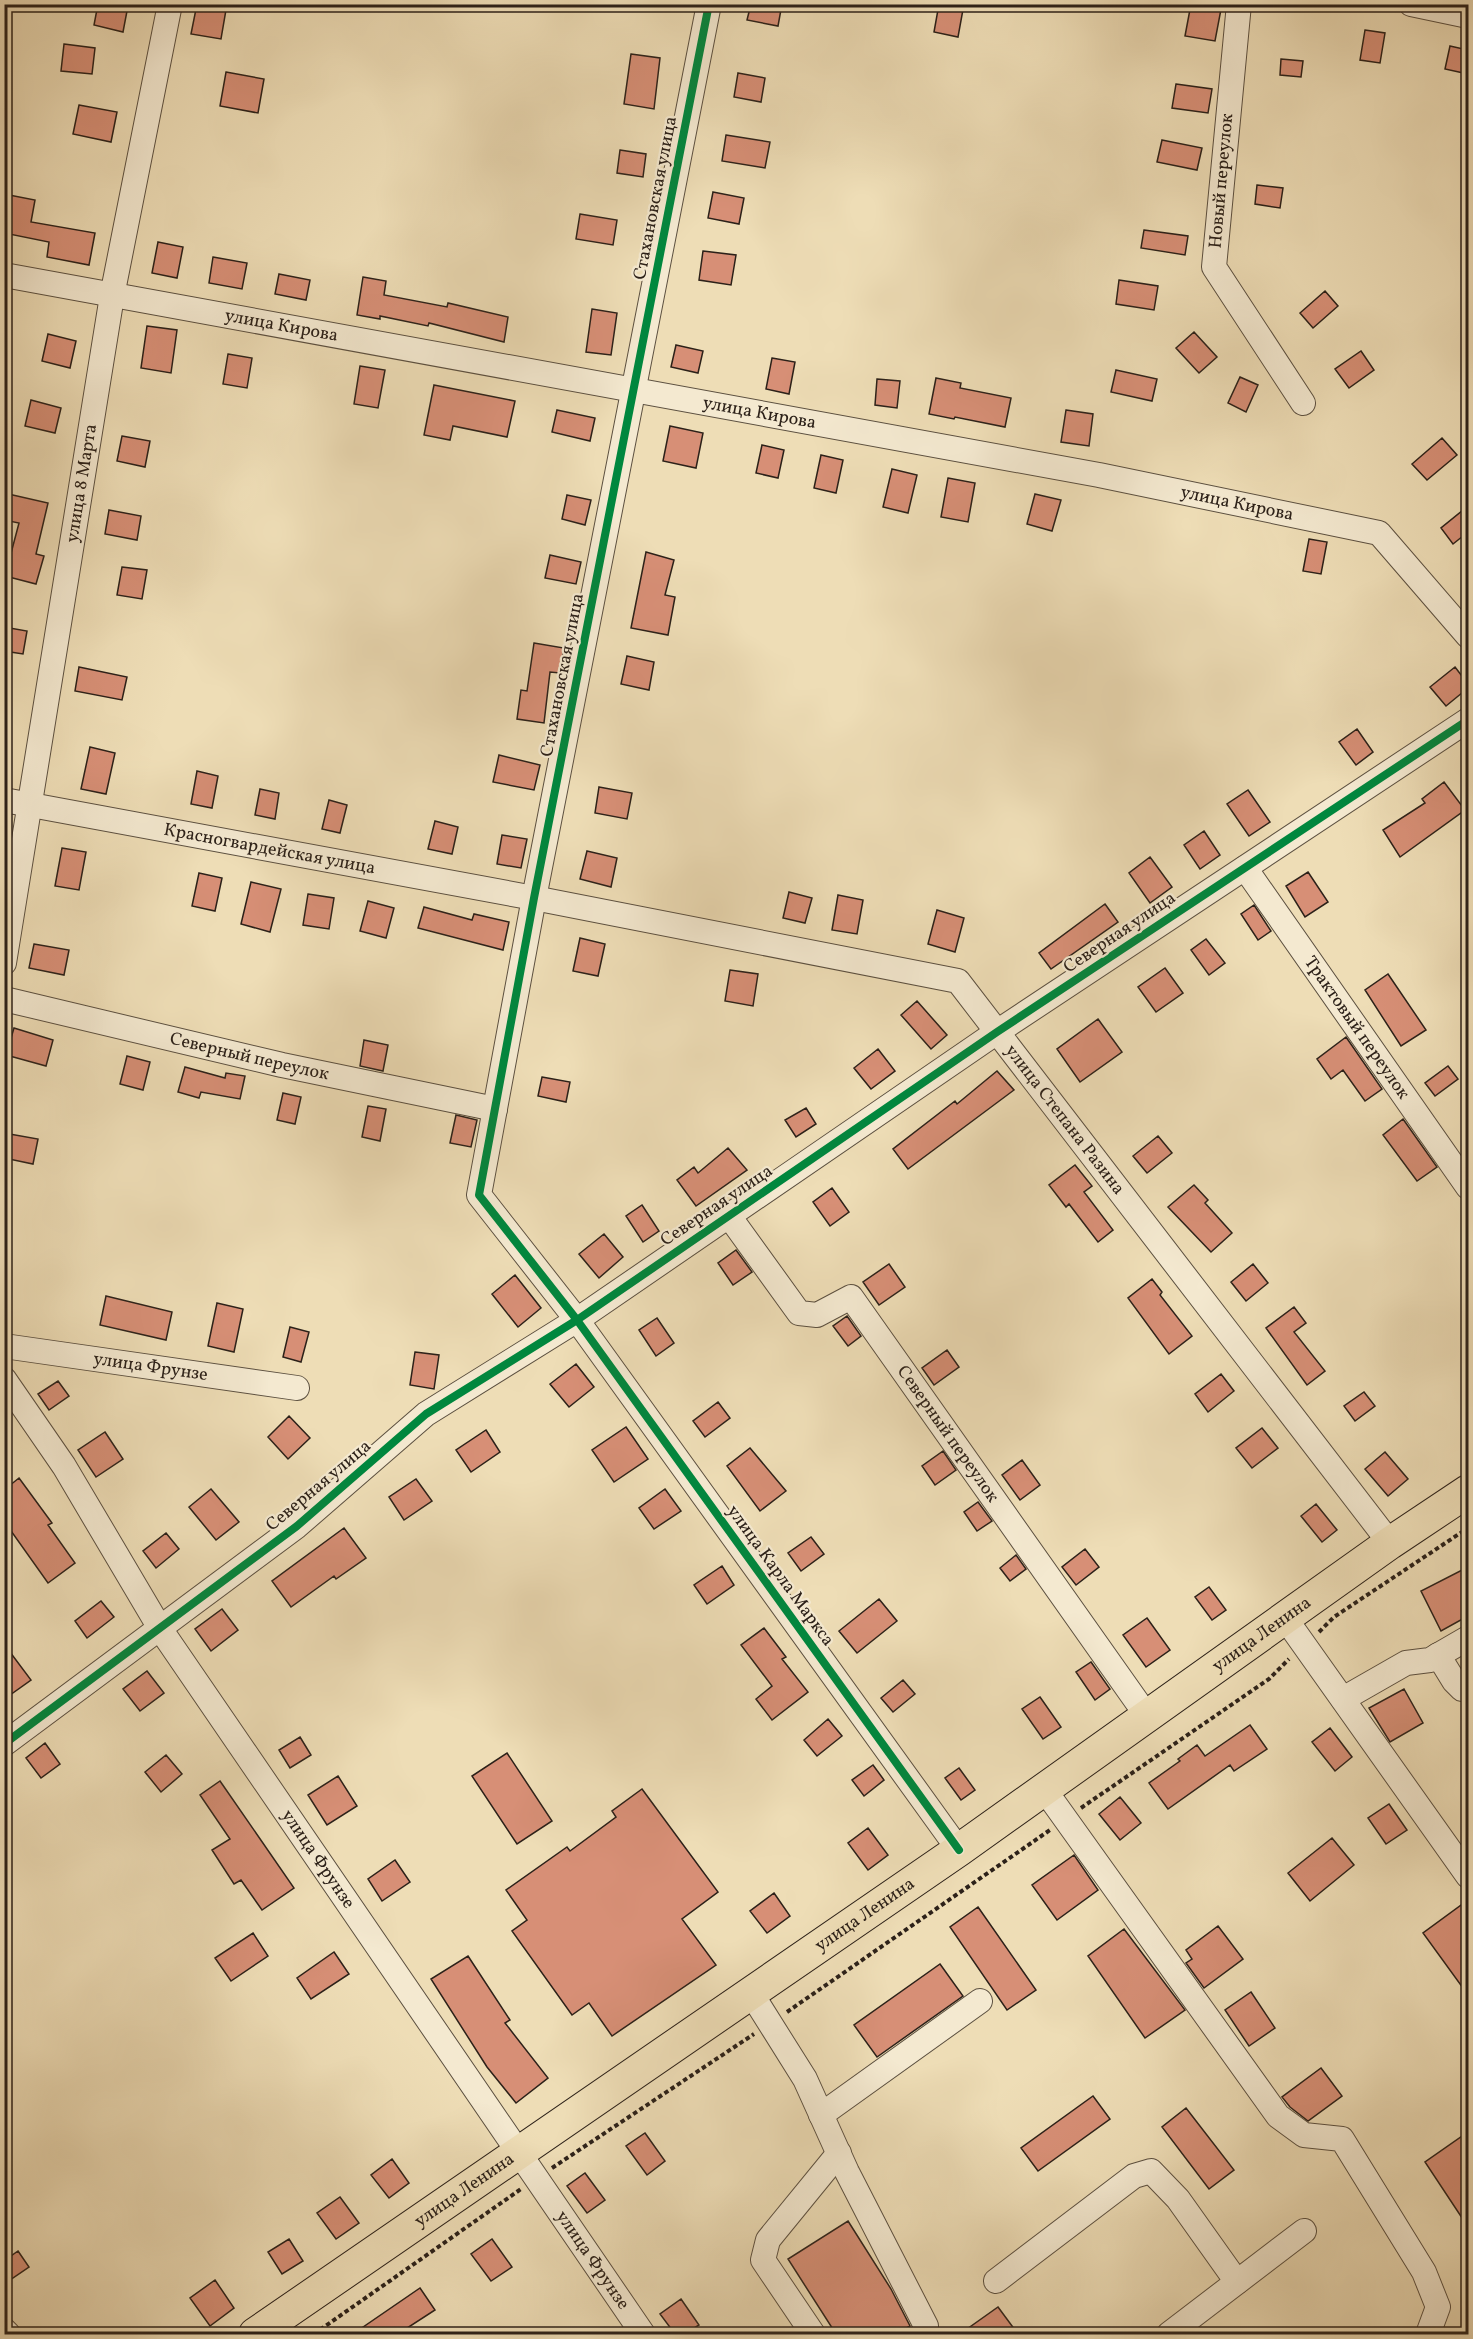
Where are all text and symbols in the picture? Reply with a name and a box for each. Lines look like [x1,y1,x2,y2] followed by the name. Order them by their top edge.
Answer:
[1204,112,1240,250] street label: Новый переулок
[628,114,684,282] street label: Стахановская улица
[223,303,340,348] street label: улица Кирова
[701,390,818,436] street label: улица Кирова
[60,422,104,544] street label: улица 8 Марта
[1178,480,1296,527] street label: улица Кирова
[535,591,591,759] street label: Стахановская улица
[162,817,377,881] street label: Красногвардейская улица
[1059,886,1181,980] street label: Северная улица
[1298,951,1416,1105] street label: Трактовый переулок
[167,1026,331,1087] street label: Северный переулок
[999,1039,1131,1200] street label: улица Степана Разина
[656,1159,778,1253] street label: Северная улица
[92,1346,209,1388] street label: улица Фрунзе
[891,1360,1005,1508] street label: Северный переулок
[261,1434,377,1538] street label: Северная улица
[720,1500,840,1652] street label: улица Карла Маркса
[1207,1590,1316,1678] street label: улица Ленина
[275,1805,361,1914] street label: улица Фрунзе
[810,1871,920,1958] street label: улица Ленина
[409,2147,519,2233] street label: улица Ленина
[550,2206,635,2315] street label: улица Фрунзе

